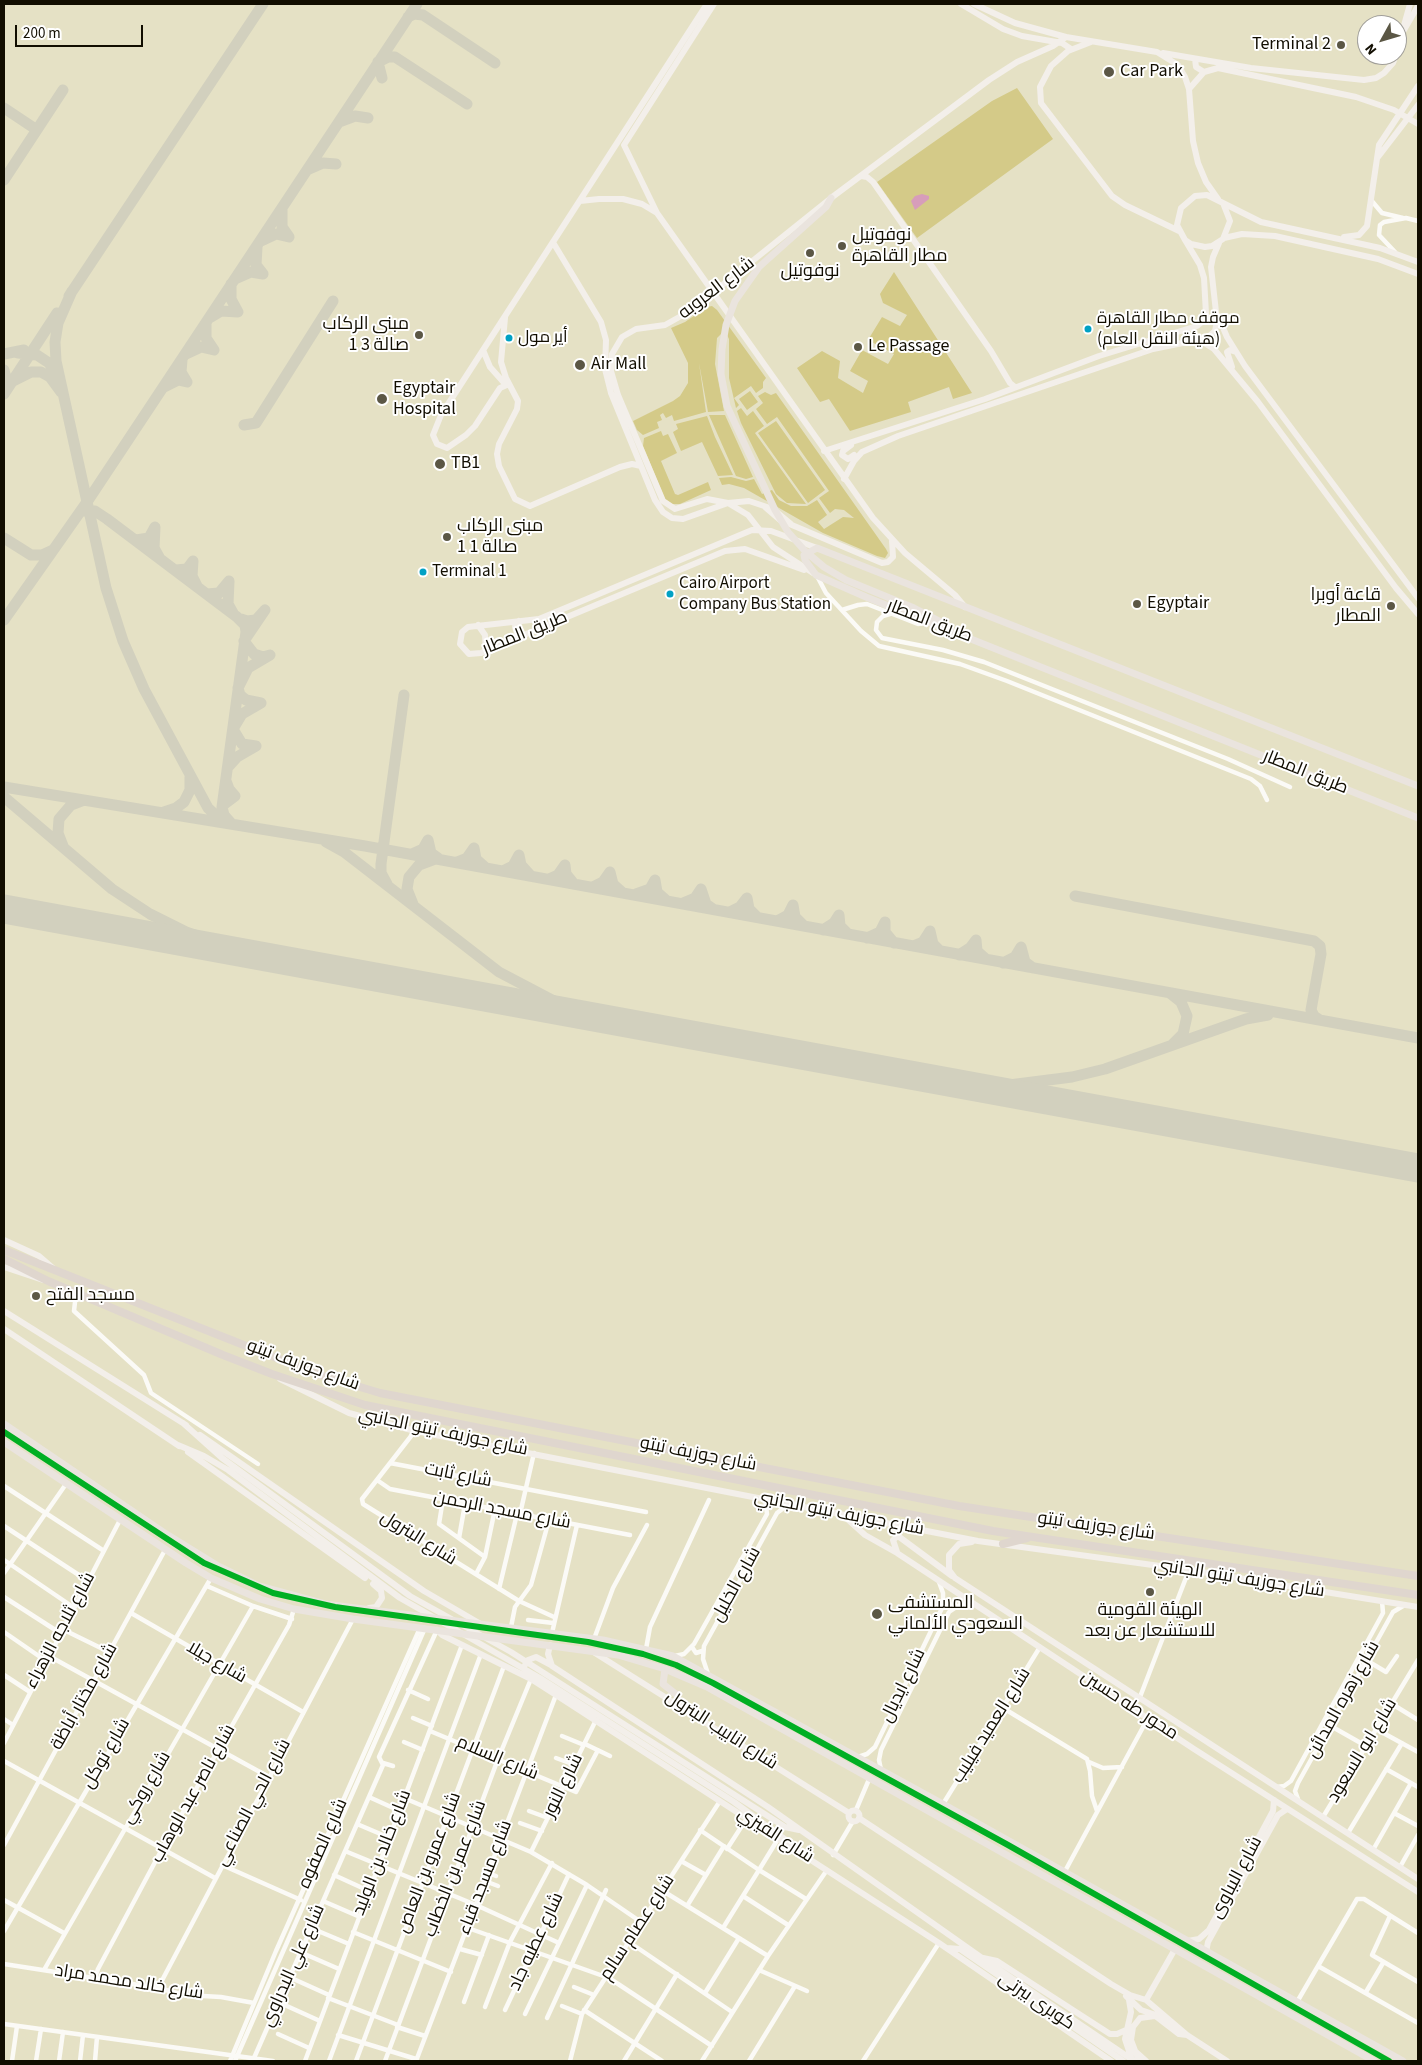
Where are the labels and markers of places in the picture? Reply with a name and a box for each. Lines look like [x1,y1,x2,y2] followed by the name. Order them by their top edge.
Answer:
[1252,34,1331,56] place label: Terminal 2
[1335,39,1347,51] marker: Terminal 2
[1120,61,1183,83] place label: Car Park
[1102,65,1116,79] marker: Car Park
[852,225,948,268] place label: نوفوتيل مطار القاهرة
[836,240,848,252] marker: نوفوتيل مطار القاهرة
[804,247,816,259] marker: نوفوتيل
[780,261,840,283] place label: نوفوتيل
[1097,309,1240,349] place label: موقف مطار القاهرة (هيئة النقل العام)
[323,314,409,356] place label: مبنى الركاب 1 صالة 3
[1083,324,1093,334] marker: موقف مطار القاهرة (هيئة النقل العام)
[518,328,568,348] place label: أير مول
[413,329,425,341] marker: مبنى الركاب 1 صالة 3
[504,333,514,343] marker: أير مول
[868,336,949,358] place label: Le Passage
[852,341,864,353] marker: Le Passage
[591,354,646,376] place label: Air Mall
[573,358,587,372] marker: Air Mall
[393,378,456,420] place label: Egyptair Hospital
[375,392,389,406] marker: Egyptair Hospital
[451,453,480,475] place label: TB1
[433,457,447,471] marker: TB1
[457,516,543,558] place label: مبنى الركاب 1 صالة 1
[441,531,453,543] marker: مبنى الركاب 1 صالة 1
[432,562,507,582] place label: Terminal 1
[418,567,428,577] marker: Terminal 1
[679,574,831,614] place label: Cairo Airport Company Bus Station
[1310,585,1381,628] place label: قاعة أوبرا المطار
[665,589,675,599] marker: Cairo Airport Company Bus Station
[1147,593,1209,615] place label: Egyptair
[1131,598,1143,610] marker: Egyptair
[1385,600,1397,612] marker: قاعة أوبرا المطار
[46,1285,135,1307] place label: مسجد الفتح
[30,1290,42,1302] marker: مسجد الفتح
[1144,1586,1156,1598] marker: الهيئة القومية للاستشعار عن بعد
[888,1593,1023,1636] place label: المستشفى السعودي الألماني
[1085,1600,1215,1642] place label: الهيئة القومية للاستشعار عن بعد
[870,1607,884,1621] marker: المستشفى السعودي الألماني

